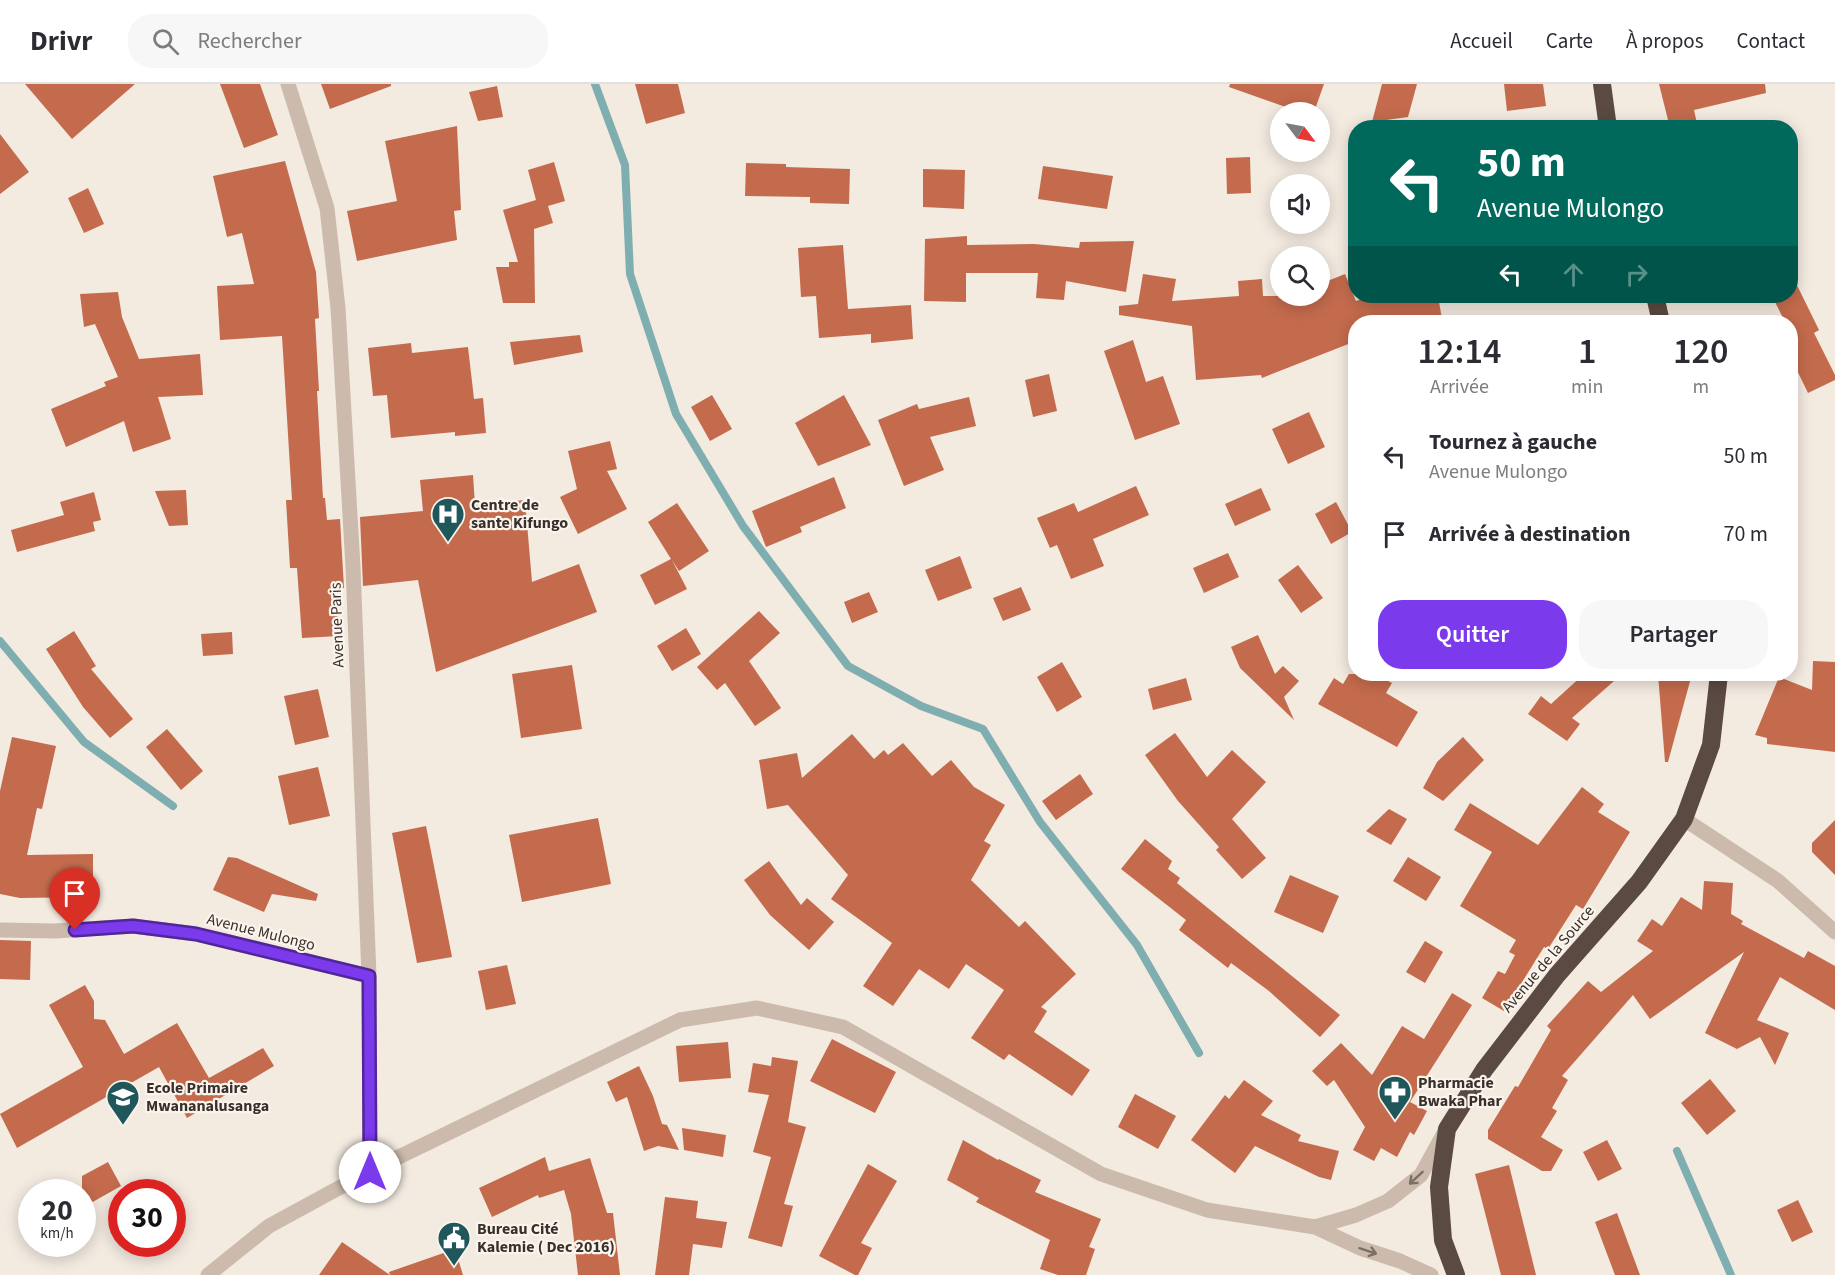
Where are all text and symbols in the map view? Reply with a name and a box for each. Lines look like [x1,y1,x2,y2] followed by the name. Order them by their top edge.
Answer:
[128,14,548,68] search box
[30,21,92,61] text: Drivr
[149,25,182,58] icon: search
[197,25,302,57] text: Rechercher
[1450,26,1513,56] text: Accueil
[1546,26,1593,56] text: Carte
[1626,26,1703,56] text: À propos
[1736,26,1805,56] text: Contact
[1270,102,1330,162] north arrow
[1270,102,1330,306] map controls
[1477,133,1566,193] text: 50 m
[1378,144,1456,222] icon: left
[1270,174,1330,234] button: sound
[1477,189,1664,228] text: Avenue Mulongo
[1270,246,1330,306] button: search
[1494,258,1527,291] icon: left
[1557,258,1590,291] icon: ahead
[1620,258,1653,291] icon: right
[1418,326,1501,377] text: 12:14
[1578,326,1596,377] text: 1
[1673,326,1728,377] text: 120
[1430,373,1489,401] text: Arrivée
[1571,373,1603,401] text: min
[1692,373,1709,401] text: m
[1429,426,1597,458] text: Tournez à gauche
[1378,440,1411,473] icon: left
[1723,440,1768,472] text: 50 m
[1429,458,1568,486] text: Avenue Mulongo
[471,494,568,534] place label: Centre de sante Kifungo
[430,496,466,543] hospital icon: Centre de sante Kifungo
[1378,518,1411,551] icon: arrive
[1429,518,1631,550] text: Arrivée à destination
[1723,518,1768,550] text: 70 m
[325,582,349,668] street label: Avenue Paris
[1378,600,1567,669] button: Quitter
[1579,600,1768,669] button: Partager
[49,868,100,930] pin
[58,877,91,910] icon: arrive
[1496,901,1600,1017] street label: Avenue de la Source
[205,908,317,956] street label: Avenue Mulongo
[1418,1072,1503,1112] place label: Pharmacie Bwaka Phar
[1377,1074,1413,1121] pharmacy icon: Pharmacie Bwaka Phar
[146,1077,269,1117] place label: Ecole Primaire Mwananalusanga
[105,1079,141,1126] school or university icon: Ecole Primaire Mwananalusanga
[338,1140,402,1204] position arrow
[1408,1171,1423,1186] one-way arrow
[108,1179,186,1257] speed limit sign: 30
[41,1189,73,1232] text: 20
[477,1218,615,1258] place label: Bureau Cité Kalemie ( Dec 2016)
[436,1220,472,1267] public building icon: Bureau Cité Kalemie ( Dec 2016)
[40,1223,74,1244] text: km/h
[1358,1246,1377,1257] one-way arrow

